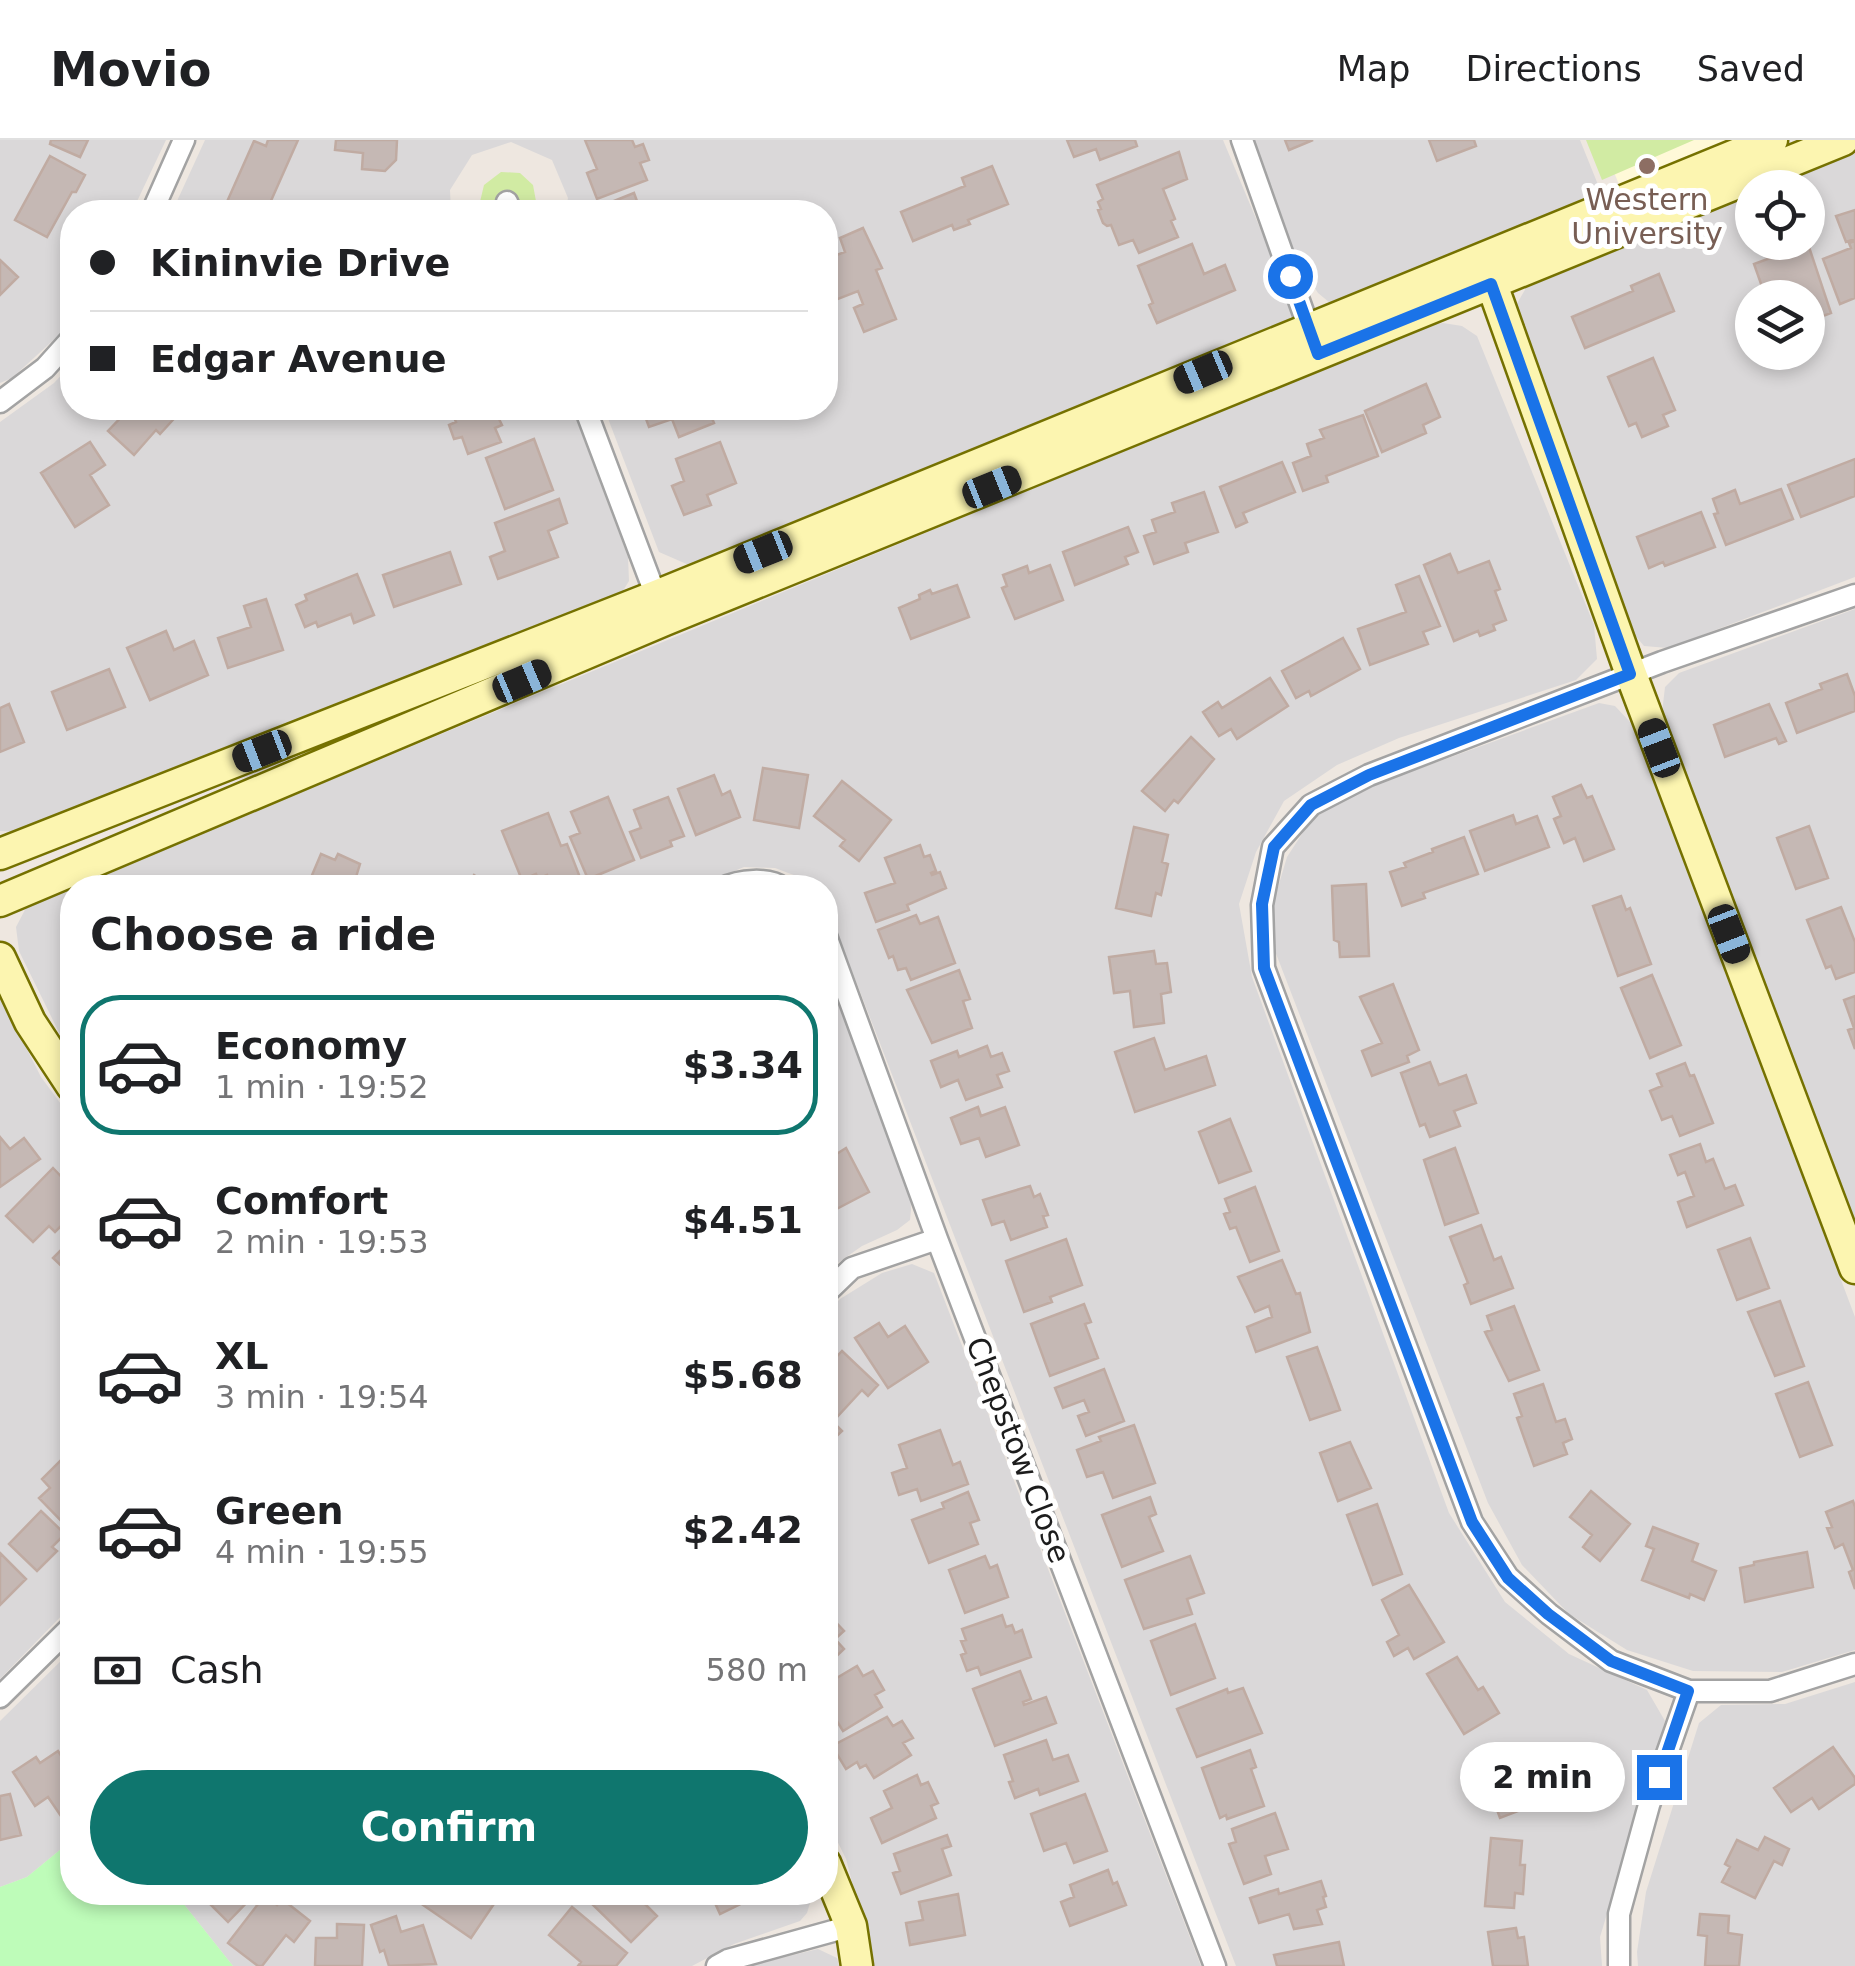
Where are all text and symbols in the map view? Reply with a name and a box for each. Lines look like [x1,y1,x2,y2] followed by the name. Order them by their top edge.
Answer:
[50,41,211,97] text: Movio
[1337,49,1411,89] text: Map
[1466,49,1642,89] text: Directions
[1697,49,1805,89] text: Saved
[1636,155,1658,177] marker: Western University
[1735,170,1825,370] map controls
[1735,170,1825,260] button: locate
[1571,182,1723,251] place label: Western University
[150,241,450,285] text: Kininvie Drive
[1268,254,1313,299] route start
[1735,280,1825,370] button: layers
[150,337,446,381] text: Edgar Avenue
[1170,346,1236,398] car
[959,462,1025,512] car
[730,527,796,577] car
[489,655,555,707] car
[1634,715,1684,781] car
[229,726,295,776] car
[1704,901,1754,967] car
[90,908,436,961] text: Choose a ride
[95,1020,185,1110] icon: car
[215,1024,407,1068] text: Economy
[683,1043,803,1087] text: $3.34
[215,1068,429,1106] text: 1 min · 19:52
[95,1175,185,1265] icon: car
[215,1179,388,1223] text: Comfort
[683,1198,803,1242] text: $4.51
[215,1223,429,1261] text: 2 min · 19:53
[95,1330,185,1420] icon: car
[959,1332,1078,1568] street label: Chepstow Close
[215,1334,269,1378] text: XL
[683,1353,803,1397] text: $5.68
[215,1378,429,1416] text: 3 min · 19:54
[95,1485,185,1575] icon: car
[215,1489,344,1533] text: Green
[683,1508,803,1552] text: $2.42
[215,1533,429,1571] text: 4 min · 19:55
[90,1643,145,1698] icon: cash
[170,1648,264,1692] text: Cash
[706,1651,808,1689] text: 580 m
[1459,1742,1624,1812] callout: 2 min
[1637,1755,1682,1800] route end
[1492,1758,1593,1796] text: 2 min
[90,1770,808,1885] button: Confirm

